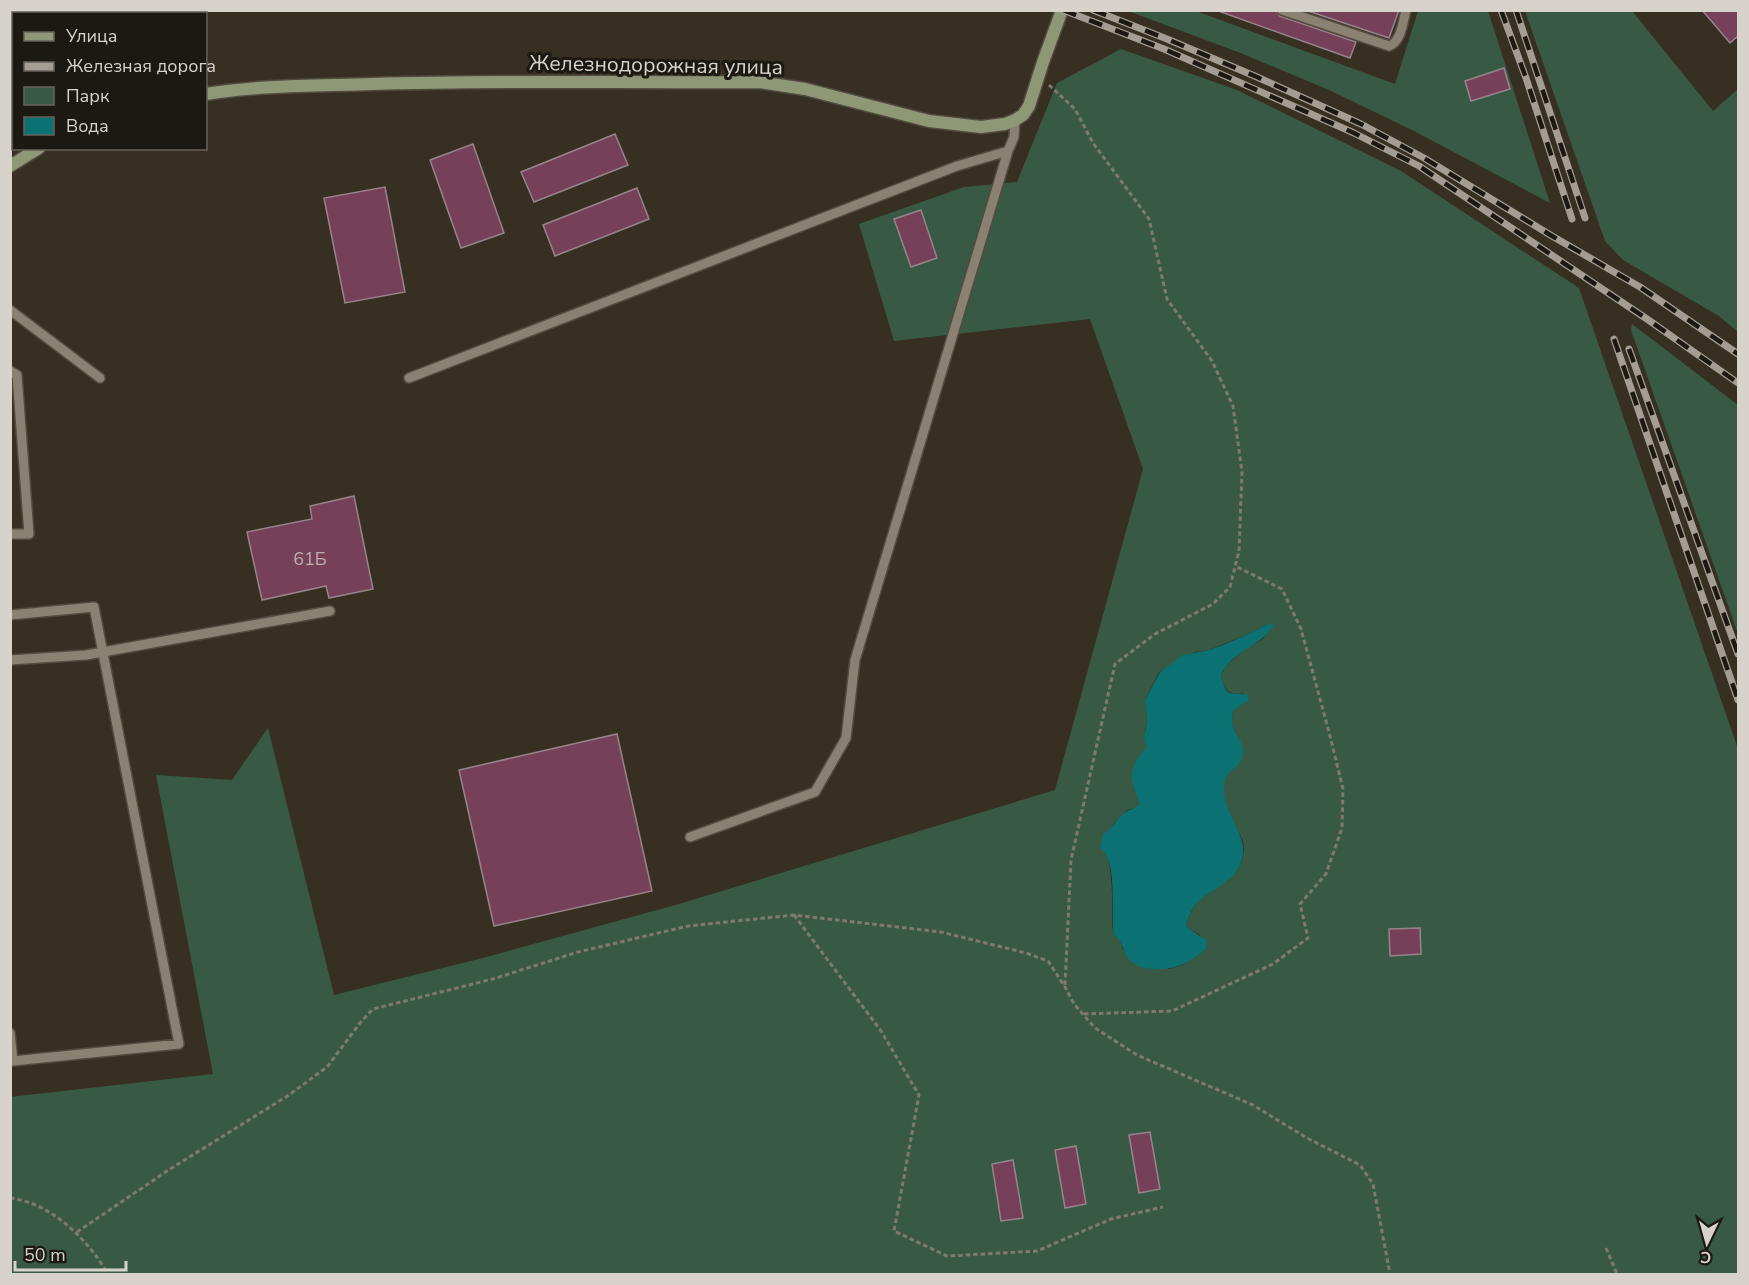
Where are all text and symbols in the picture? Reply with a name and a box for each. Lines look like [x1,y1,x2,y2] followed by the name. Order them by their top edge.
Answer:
[12,12,207,150] legend
[65,24,117,48] text: Улица
[529,49,783,81] street label: Железнодорожная улица
[66,54,216,78] text: Железная дорога
[66,84,110,108] text: Парк
[66,114,109,138] text: Вода
[293,547,327,571] house number: 61Б
[1677,1213,1737,1273] north arrow
[15,1234,126,1272] scale bar
[24,1243,66,1267] text: 50 m
[1699,1246,1712,1268] text: С

